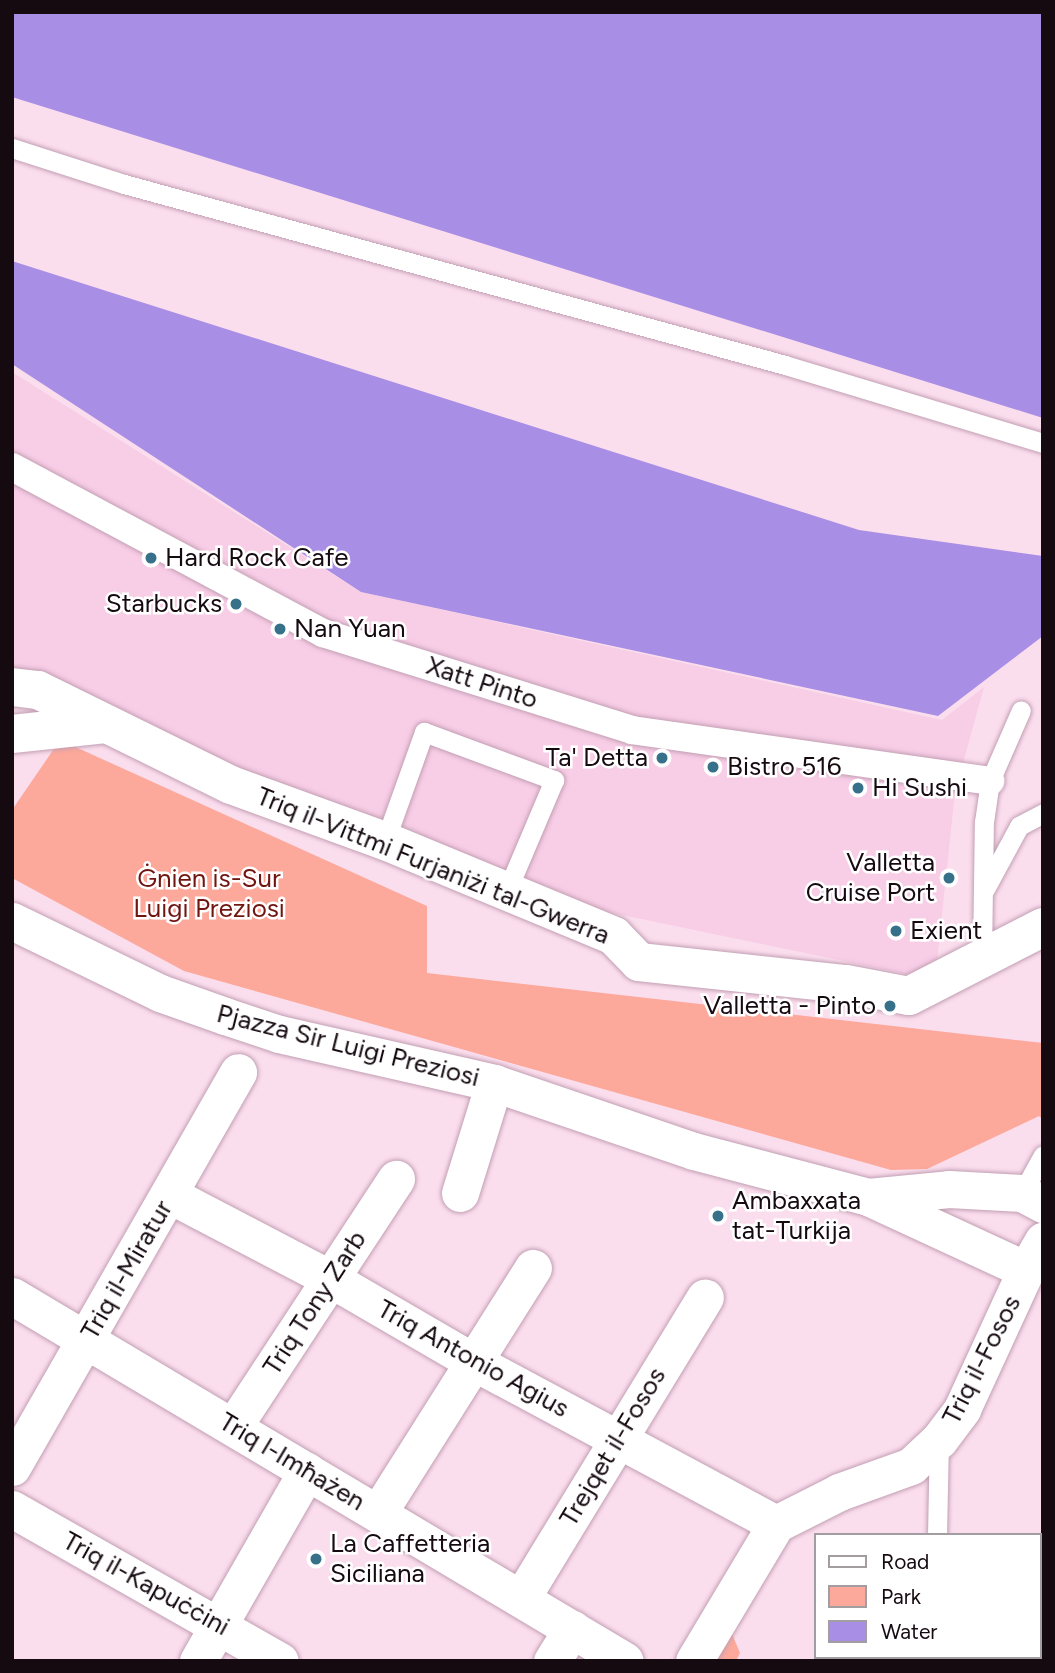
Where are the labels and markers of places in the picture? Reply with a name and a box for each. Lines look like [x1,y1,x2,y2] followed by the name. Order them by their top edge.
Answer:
[165,542,348,574] place label: Hard Rock Cafe
[143,550,159,566] marker: Hard Rock Cafe
[106,588,222,620] place label: Starbucks
[228,596,244,612] marker: Starbucks
[294,613,406,645] place label: Nan Yuan
[272,621,288,637] marker: Nan Yuan
[545,742,648,774] place label: Ta' Detta
[654,750,670,766] marker: Ta' Detta
[727,751,842,783] place label: Bistro 516
[705,759,721,775] marker: Bistro 516
[872,772,967,804] place label: Hi Sushi
[850,780,866,796] marker: Hi Sushi
[806,847,935,908] place label: Valletta Cruise Port
[941,870,957,886] marker: Valletta Cruise Port
[910,915,982,947] place label: Exient
[888,923,904,939] marker: Exient
[703,990,876,1022] place label: Valletta - Pinto
[882,998,898,1014] marker: Valletta - Pinto
[732,1185,861,1246] place label: Ambaxxata tat-Turkija
[710,1208,726,1224] marker: Ambaxxata tat-Turkija
[330,1528,490,1590] place label: La Caffetteria Siciliana
[308,1551,324,1567] marker: La Caffetteria Siciliana

